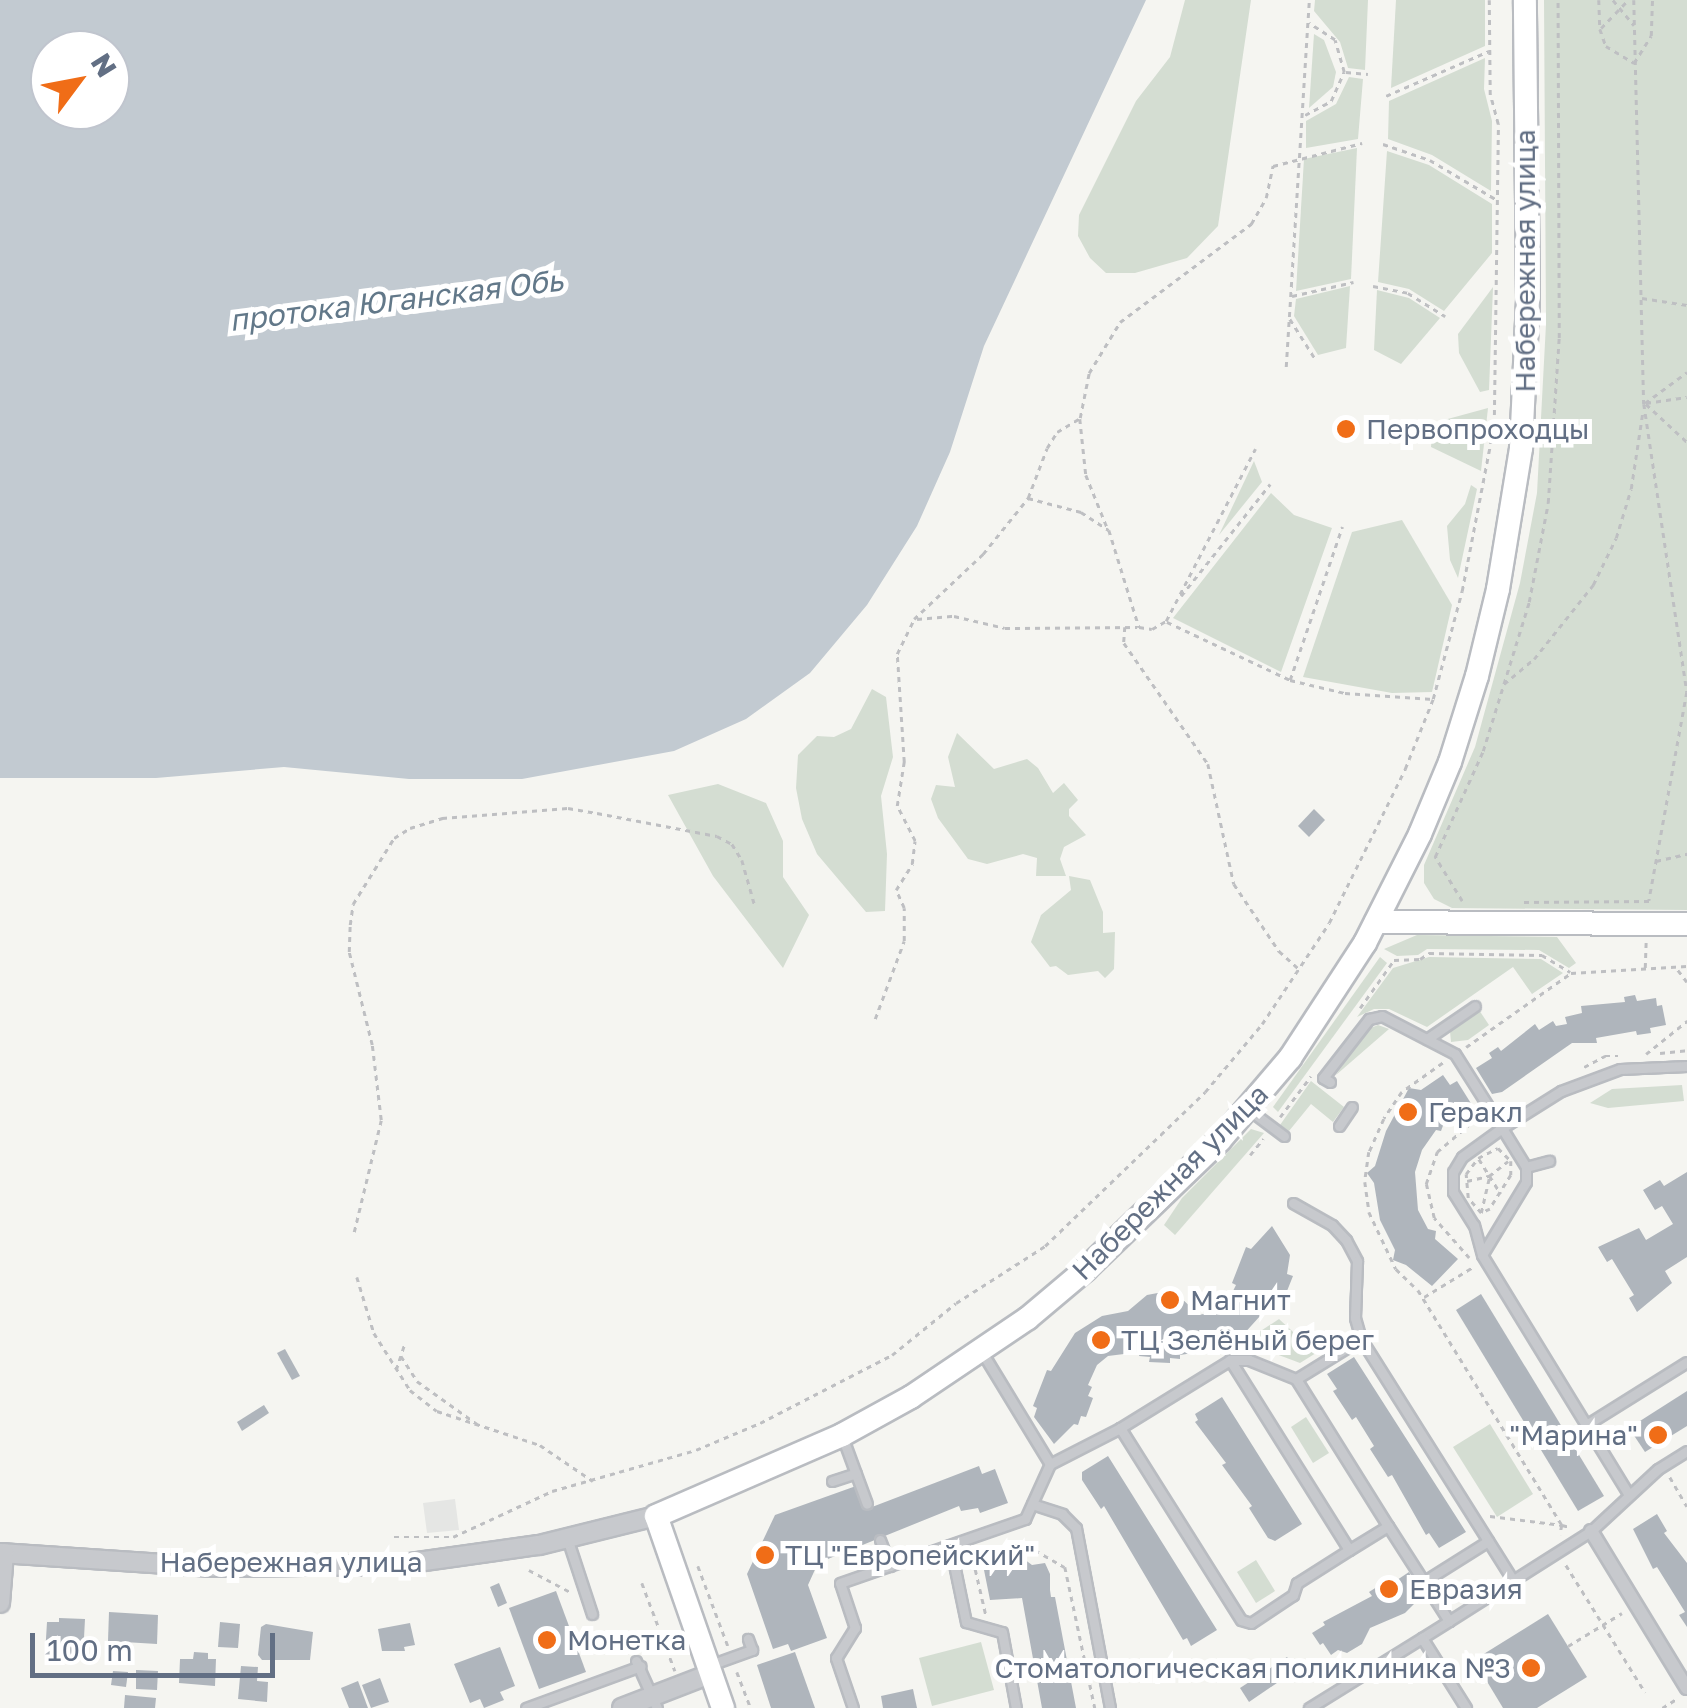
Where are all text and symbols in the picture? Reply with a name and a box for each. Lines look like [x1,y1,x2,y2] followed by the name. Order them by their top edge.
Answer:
[30,30,130,130] north arrow
[85,47,124,83] text: N
[1508,129,1542,393] street label: Набережная улица
[227,262,565,338] water label: протока Юганская Обь
[1366,412,1589,446] place label: Первопроходцы
[1335,418,1357,440] marker: Первопроходцы
[1065,1077,1275,1287] street label: Набережная улица
[1428,1095,1523,1129] place label: Геракл
[1397,1101,1419,1123] marker: Геракл
[1190,1283,1291,1317] place label: Магнит
[1159,1289,1181,1311] marker: Магнит
[1121,1323,1374,1357] place label: ТЦ Зелёный берег
[1090,1329,1112,1351] marker: ТЦ Зелёный берег
[1509,1418,1638,1452] place label: "Марина"
[1647,1424,1669,1446] marker: "Марина"
[785,1538,1035,1572] place label: ТЦ "Европейский"
[754,1544,776,1566] marker: ТЦ "Европейский"
[159,1545,423,1579] street label: Набережная улица
[1409,1572,1523,1606] place label: Евразия
[1378,1578,1400,1600] marker: Евразия
[35,1613,280,1675] scale bar
[567,1623,686,1657] place label: Монетка
[536,1629,558,1651] marker: Монетка
[47,1632,133,1668] text: 100 m
[995,1651,1511,1685] place label: Стоматологическая поликлиника №3
[1520,1657,1542,1679] marker: Стоматологическая поликлиника №3

